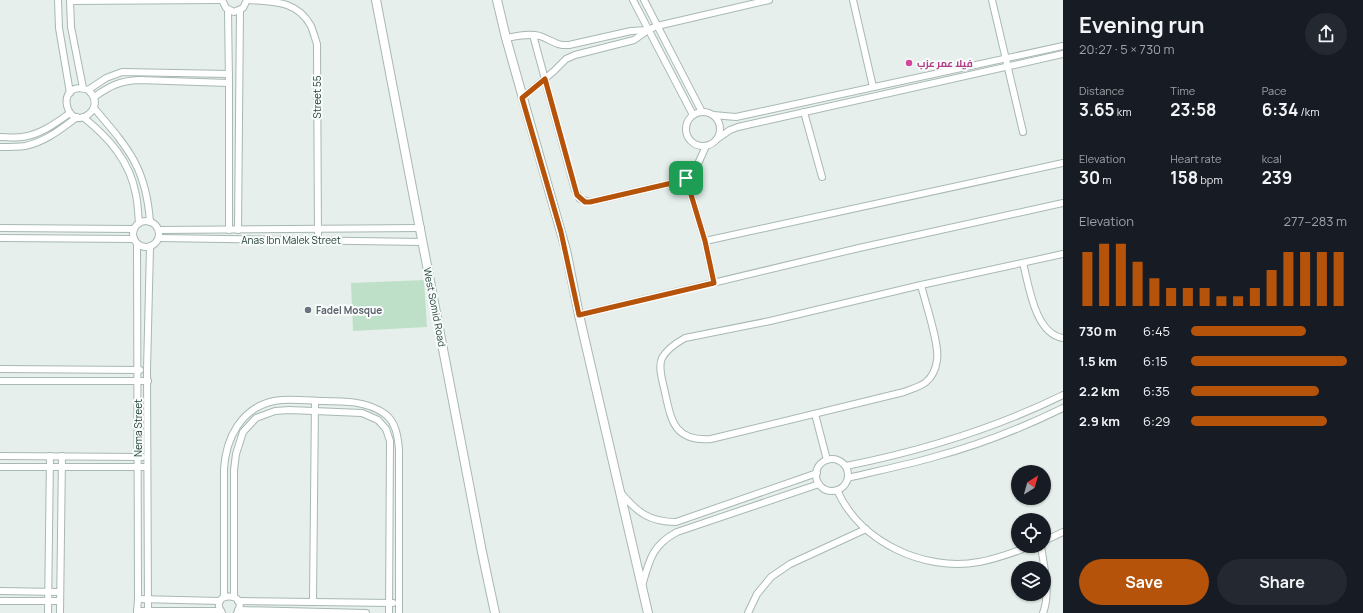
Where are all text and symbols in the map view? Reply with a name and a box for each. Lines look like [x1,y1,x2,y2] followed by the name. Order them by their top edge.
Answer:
[1079,10,1204,40] text: Evening run
[1305,13,1347,55] button: share
[1079,40,1175,58] text: 20:27 · 5 × 730 m
[917,56,973,70] place label: فيلا عمر عزب
[904,58,914,68] marker: فيلا عمر عزب
[310,75,324,118] street label: Street 55
[1079,83,1124,98] text: Distance
[1170,83,1195,98] text: Time
[1262,83,1287,98] text: Pace
[1079,98,1115,121] text: 3.65
[1170,98,1217,121] text: 23:58
[1262,98,1298,121] text: 6:34
[1115,104,1132,119] text: km
[1298,104,1320,119] text: /km
[1079,151,1125,166] text: Elevation
[1170,151,1221,166] text: Heart rate
[1262,151,1282,166] text: kcal
[669,161,703,195] pin
[1079,166,1100,189] text: 30
[1170,166,1198,189] text: 158
[1262,166,1292,189] text: 239
[675,167,697,189] icon: arrive
[1100,172,1112,187] text: m
[1198,172,1223,187] text: bpm
[1079,212,1134,230] text: Elevation
[1284,212,1347,230] text: 277–283 m
[241,233,341,247] street label: Anas Ibn Malek Street
[420,266,450,348] street label: West Somid Road
[316,303,382,317] place label: Fadel Mosque
[303,305,313,315] marker: Fadel Mosque
[1079,322,1116,340] text: 730 m
[1143,322,1170,340] text: 6:45
[1079,352,1117,370] text: 1.5 km
[1143,352,1168,370] text: 6:15
[1079,382,1120,400] text: 2.2 km
[1143,382,1170,400] text: 6:35
[131,399,145,457] street label: Nema Street
[1079,412,1120,430] text: 2.9 km
[1143,412,1170,430] text: 6:29
[1011,465,1051,505] north arrow
[1011,465,1051,601] map controls
[1011,513,1051,553] button: locate
[1079,559,1209,605] button: Save
[1217,559,1347,605] button: Share
[1011,561,1051,601] button: layers

